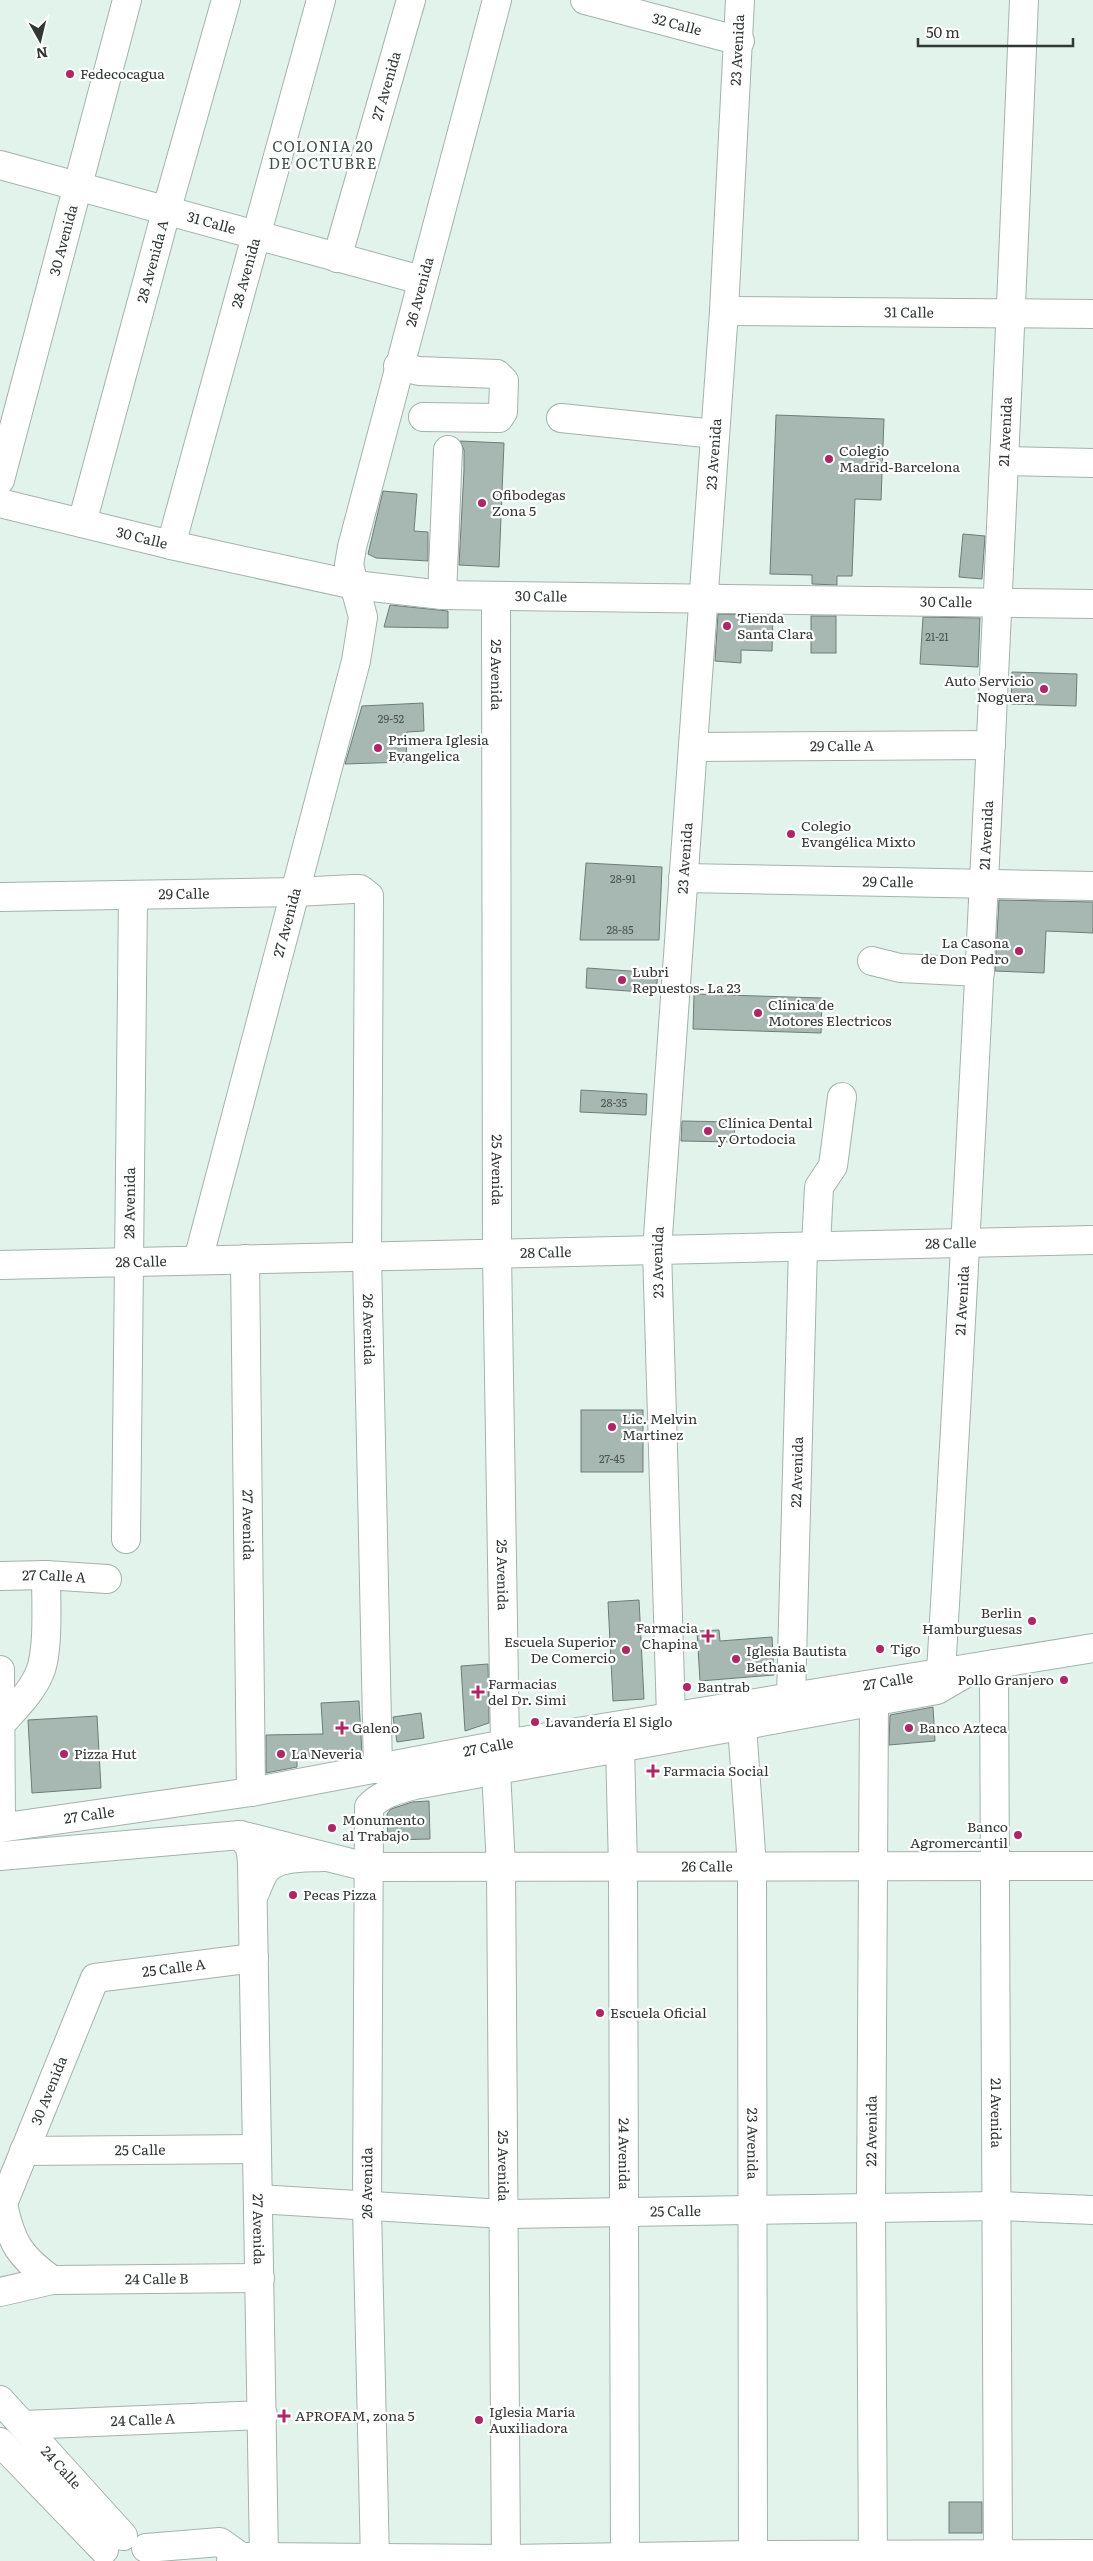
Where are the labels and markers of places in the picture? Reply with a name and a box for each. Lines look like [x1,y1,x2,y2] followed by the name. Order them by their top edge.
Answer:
[80,63,165,83] place label: Fedecocagua
[64,68,76,80] marker: Fedecocagua
[839,440,961,476] place label: Colegio Madrid-Barcelona
[823,453,835,465] marker: Colegio Madrid-Barcelona
[492,484,565,520] place label: Ofibodegas Zona 5
[476,497,488,509] marker: Ofibodegas Zona 5
[737,607,814,643] place label: Tienda Santa Clara
[721,620,733,632] marker: Tienda Santa Clara
[944,670,1034,706] place label: Auto Servicio Noguera
[1038,683,1050,695] marker: Auto Servicio Noguera
[388,729,489,765] place label: Primera Iglesia Evangelica
[372,742,384,754] marker: Primera Iglesia Evangelica
[801,815,916,851] place label: Colegio Evangélica Mixto
[785,828,797,840] marker: Colegio Evangélica Mixto
[921,932,1009,968] place label: La Casona de Don Pedro
[1013,945,1025,957] marker: La Casona de Don Pedro
[632,961,741,997] place label: Lubri Repuestos- La 23
[616,974,628,986] marker: Lubri Repuestos- La 23
[768,994,892,1030] place label: Clínica de Motores Electricos
[752,1007,764,1019] marker: Clínica de Motores Electricos
[718,1112,813,1148] place label: Clínica Dental y Ortodocia
[702,1125,714,1137] marker: Clínica Dental y Ortodocia
[622,1408,697,1444] place label: Lic. Melvin Martinez
[606,1421,618,1433] marker: Lic. Melvin Martinez
[922,1602,1022,1638] place label: Berlin Hamburguesas
[1026,1615,1038,1627] marker: Berlin Hamburguesas
[636,1617,698,1653] place label: Farmacia Chapina
[702,1630,714,1642] marker: Farmacia Chapina
[504,1631,616,1667] place label: Escuela Superior De Comercio
[890,1638,921,1658] place label: Tigo
[746,1640,847,1676] place label: Iglesia Bautista Bethania
[874,1643,886,1655] marker: Tigo
[620,1644,632,1656] marker: Escuela Superior De Comercio
[730,1653,742,1665] marker: Iglesia Bautista Bethania
[958,1669,1054,1689] place label: Pollo Granjero
[488,1673,567,1709] place label: Farmacias del Dr. Simi
[1058,1674,1070,1686] marker: Pollo Granjero
[697,1676,750,1696] place label: Bantrab
[681,1681,693,1693] marker: Bantrab
[472,1686,484,1698] marker: Farmacias del Dr. Simi
[545,1711,673,1731] place label: Lavandería El Siglo
[529,1716,541,1728] marker: Lavandería El Siglo
[352,1717,399,1737] place label: Galeno
[919,1717,1008,1737] place label: Banco Azteca
[336,1722,348,1734] marker: Galeno
[903,1722,915,1734] marker: Banco Azteca
[74,1743,137,1763] place label: Pizza Hut
[291,1743,363,1763] place label: La Neveria
[58,1748,70,1760] marker: Pizza Hut
[275,1748,287,1760] marker: La Neveria
[663,1760,769,1780] place label: Farmacia Social
[647,1765,659,1777] marker: Farmacia Social
[342,1809,425,1845] place label: Monumento al Trabajo
[910,1816,1008,1852] place label: Banco Agromercantil
[326,1822,338,1834] marker: Monumento al Trabajo
[1012,1829,1024,1841] marker: Banco Agromercantil
[303,1884,377,1904] place label: Pecas Pizza
[287,1889,299,1901] marker: Pecas Pizza
[610,2002,707,2022] place label: Escuela Oficial
[594,2007,606,2019] marker: Escuela Oficial
[489,2401,576,2437] place label: Iglesia María Auxiliadora
[295,2405,415,2425] place label: APROFAM, zona 5
[277,2409,291,2423] marker: APROFAM, zona 5
[473,2414,485,2426] marker: Iglesia María Auxiliadora

